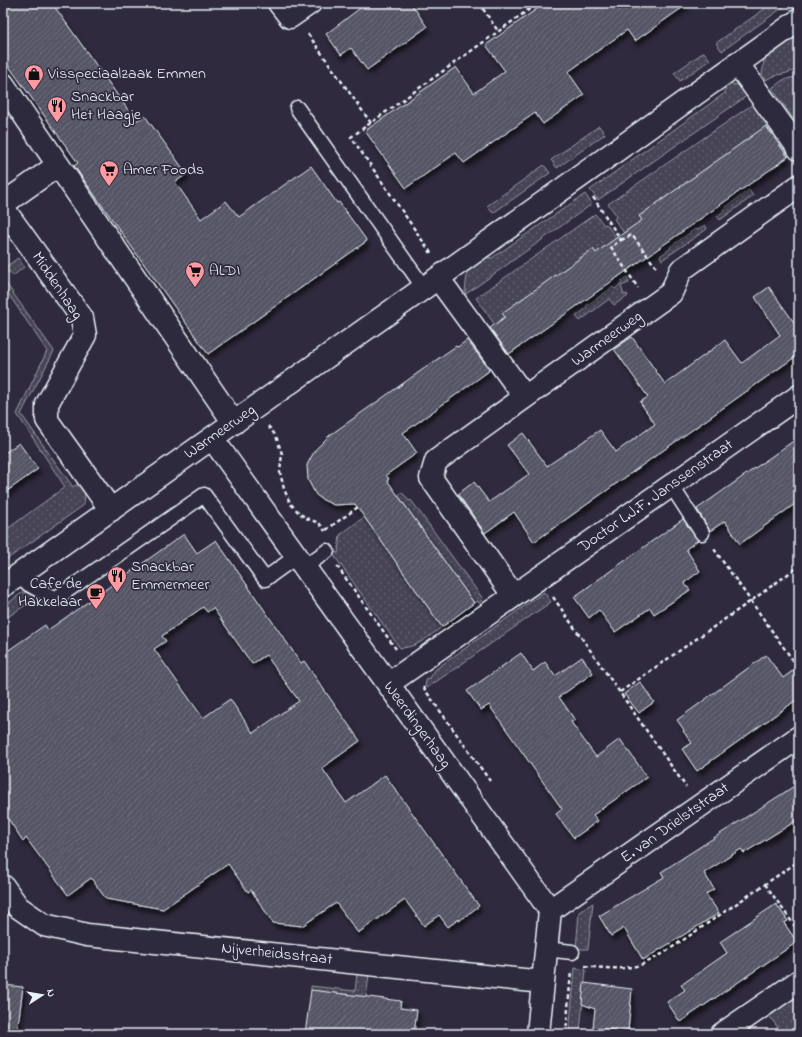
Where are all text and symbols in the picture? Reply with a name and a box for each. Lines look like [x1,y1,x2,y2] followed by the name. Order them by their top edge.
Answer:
[47,62,206,86] place label: Visspeciaalzaak Emmen
[23,63,45,91] shop icon: Visspeciaalzaak Emmen
[71,85,142,127] place label: Snackbar Het Haagje
[46,95,68,123] restaurant icon: Snackbar Het Haagje
[123,158,204,182] place label: Amer Foods
[98,159,120,187] supermarket icon: Amer Foods
[25,247,89,325] street label: Middenhaag
[209,259,240,283] place label: ALDI
[184,260,206,288] supermarket icon: ALDI
[567,305,647,373] street label: Warmeerweg
[179,398,261,466] street label: Warmeerweg
[573,433,739,559] street label: Doctor L.J.F. Janssenstraat
[131,555,209,597] place label: Snackbar Emmermeer
[106,565,128,593] restaurant icon: Snackbar Emmermeer
[18,572,83,614] place label: Cafe de Hakkelaar
[85,582,107,610] cafe icon: Cafe de Hakkelaar
[377,676,457,774] street label: Weerdingerhaag
[616,776,735,869] street label: E. van Drielststraat
[220,936,334,972] street label: Nijverheidsstraat
[22,975,62,1015] north arrow
[42,988,59,998] text: N

